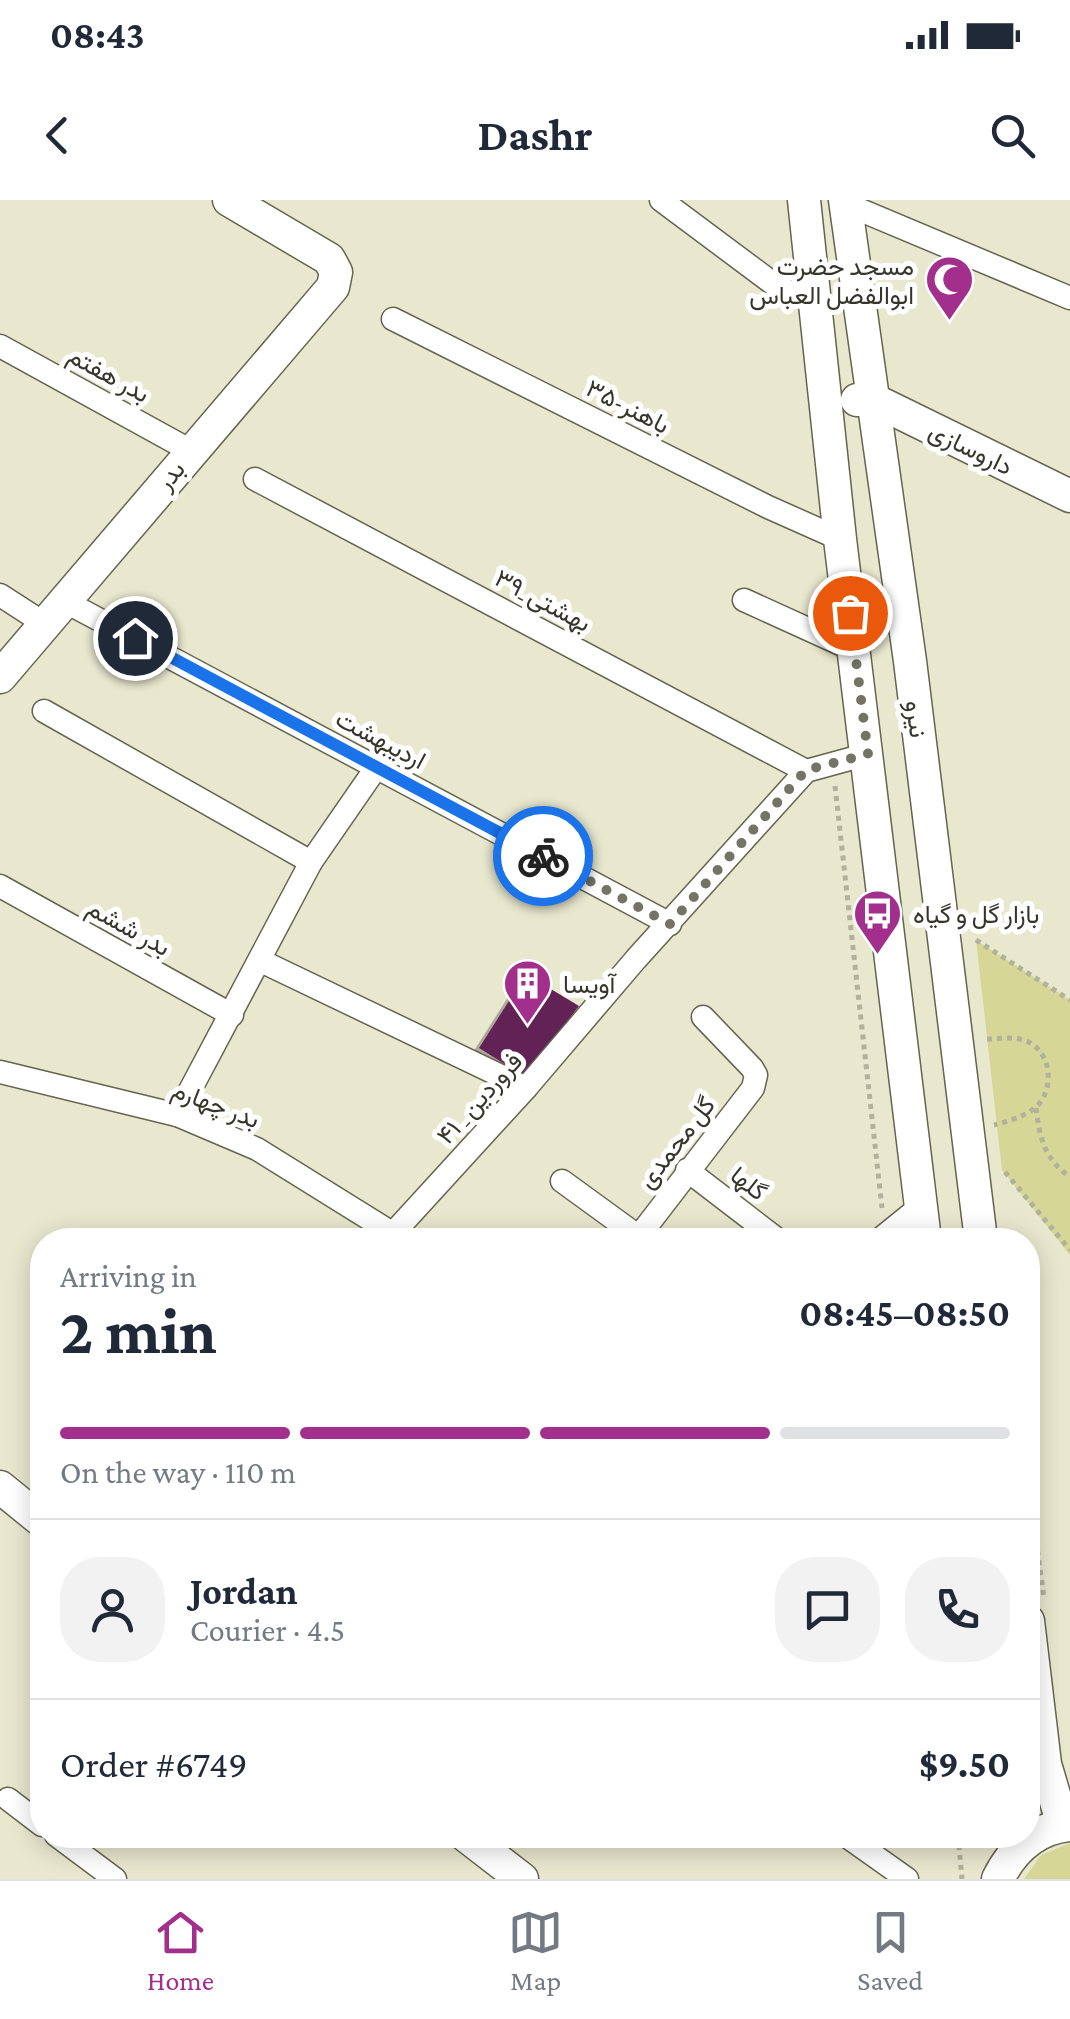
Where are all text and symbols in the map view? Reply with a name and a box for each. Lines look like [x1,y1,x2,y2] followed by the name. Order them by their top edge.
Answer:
[50,14,144,56] text: 08:43
[30,108,85,163] icon: back
[985,108,1040,163] icon: search
[477,110,593,160] text: Dashr
[749,253,914,311] place label: مسجد حضرت ابوالفضل العباس
[923,254,975,322] mosque icon: مسجد حضرت ابوالفضل العباس
[62,341,154,410] street label: بدر هفتم
[581,374,674,441] street label: ۳۵-باهنر
[924,417,1017,482] street label: داروسازی
[150,455,192,497] street label: بدر
[489,564,595,639] street label: ۳۹_بهشتی
[808,571,893,656] pin
[823,586,878,641] icon: bag
[93,596,178,681] pin
[108,611,163,666] icon: home
[899,699,932,740] street label: نیرو
[330,705,430,776] street label: اردیبهشت
[493,806,593,906] courier
[516,829,571,884] icon: bike
[852,888,904,956] bus stop icon: بازار گل و گیاه
[81,894,175,964] street label: بدر ششم
[913,901,1040,930] place label: بازار گل و گیاه
[502,958,554,1026] building icon: آویسا
[563,971,618,1000] place label: آویسا
[431,1047,529,1151] street label: ۴۱ _فروردین
[167,1076,263,1136] street label: بدر چهارم
[632,1091,722,1194] street label: گل محمدی
[724,1161,772,1207] street label: گلها
[60,1258,197,1294] text: Arriving in
[799,1292,1010,1334] text: 08:45–08:50
[60,1295,217,1367] text: 2 min
[60,1454,296,1490] text: On the way · 110 m
[60,1557,165,1662] button: person
[775,1557,880,1662] button: chat
[905,1557,1010,1662] button: phone
[190,1570,298,1612] text: Jordan
[190,1612,345,1648] text: Courier · 4.5
[60,1743,247,1785] text: Order #6749
[919,1743,1010,1785] text: $9.50
[147,1905,214,1996] tab: Home
[508,1905,563,1996] tab: Map
[857,1905,923,1996] tab: Saved

